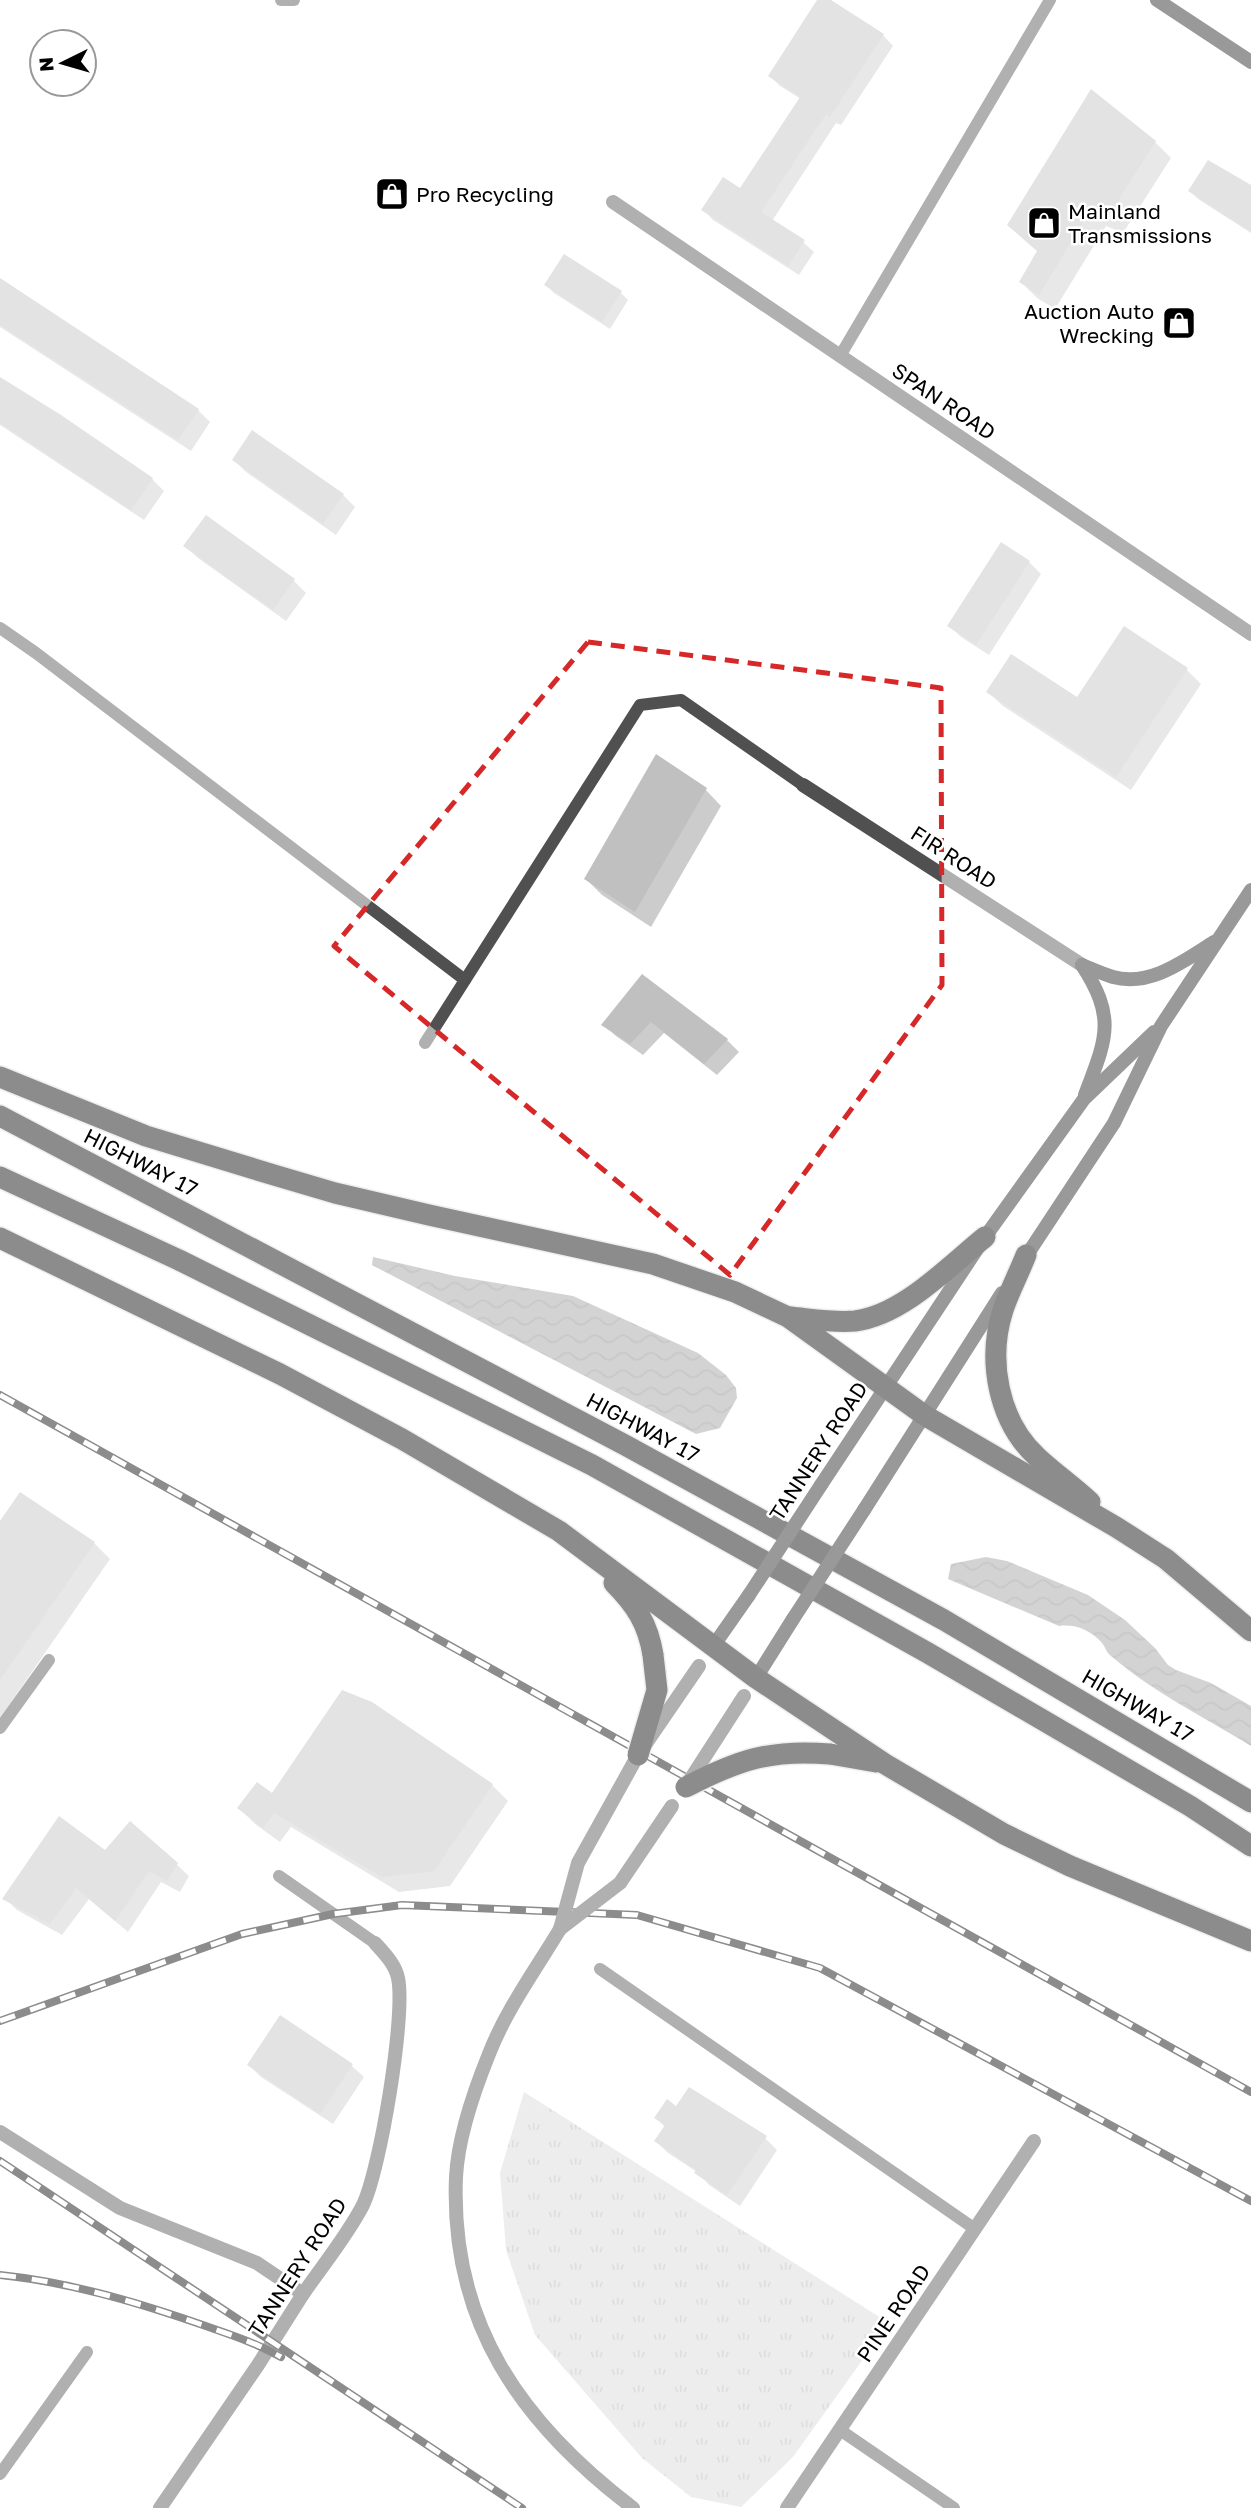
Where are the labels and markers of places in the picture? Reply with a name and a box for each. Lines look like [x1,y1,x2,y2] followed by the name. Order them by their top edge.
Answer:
[373,175,411,213] shop icon: Pro Recycling
[416,181,554,207] place label: Pro Recycling
[1068,198,1212,248] place label: Mainland Transmissions
[1025,204,1063,242] shop icon: Mainland Transmissions
[1024,298,1154,348] place label: Auction Auto Wrecking
[1160,304,1198,342] shop icon: Auction Auto Wrecking

